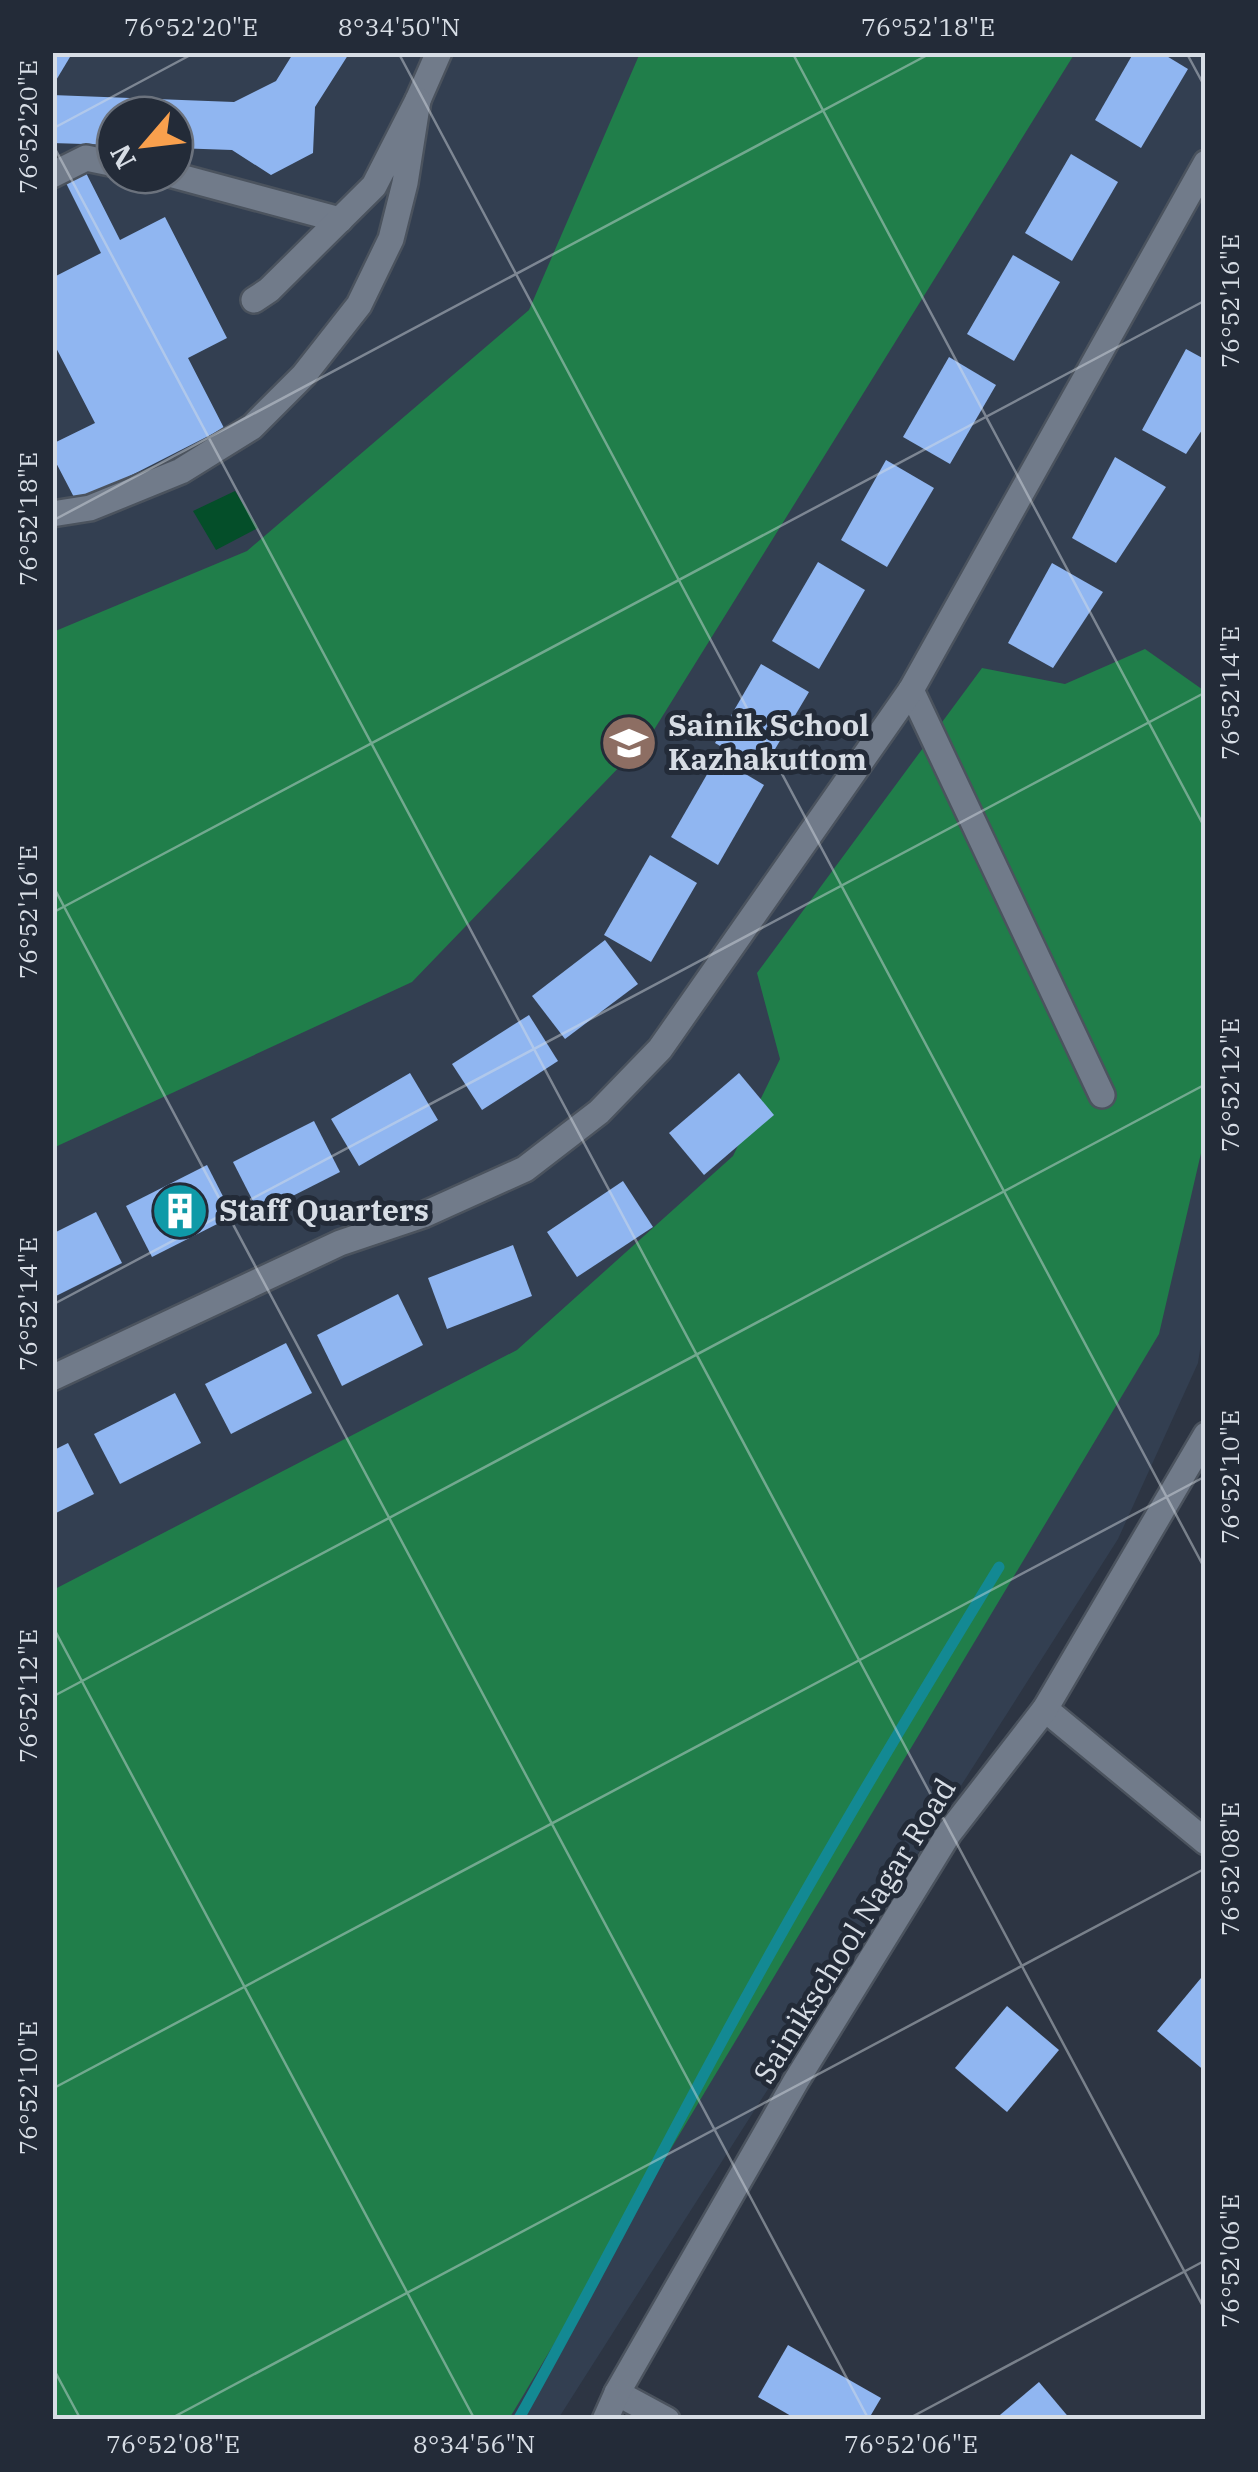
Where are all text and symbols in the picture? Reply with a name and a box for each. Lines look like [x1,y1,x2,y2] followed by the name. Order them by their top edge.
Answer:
[124,10,258,43] text: 76°52'20"E
[338,10,460,43] text: 8°34'50"N
[861,10,995,43] text: 76°52'18"E
[11,60,44,194] text: 76°52'20"E
[95,95,195,195] north arrow
[101,139,144,175] text: N
[1213,234,1246,368] text: 76°52'16"E
[11,452,44,586] text: 76°52'18"E
[1213,626,1246,760] text: 76°52'14"E
[668,705,869,778] place label: Sainik School Kazhakuttom
[599,713,659,773] school or university icon: Sainik School Kazhakuttom
[11,845,44,979] text: 76°52'16"E
[1213,1018,1246,1152] text: 76°52'12"E
[150,1181,210,1241] building icon: Staff Quarters
[219,1190,429,1229] place label: Staff Quarters
[11,1237,44,1371] text: 76°52'14"E
[1213,1410,1246,1544] text: 76°52'10"E
[11,1629,44,1763] text: 76°52'12"E
[744,1770,964,2090] street label: Sainikschool Nagar Road
[1213,1802,1246,1936] text: 76°52'08"E
[11,2021,44,2155] text: 76°52'10"E
[1213,2194,1246,2328] text: 76°52'06"E
[106,2427,240,2460] text: 76°52'08"E
[413,2427,535,2460] text: 8°34'56"N
[844,2427,978,2460] text: 76°52'06"E

